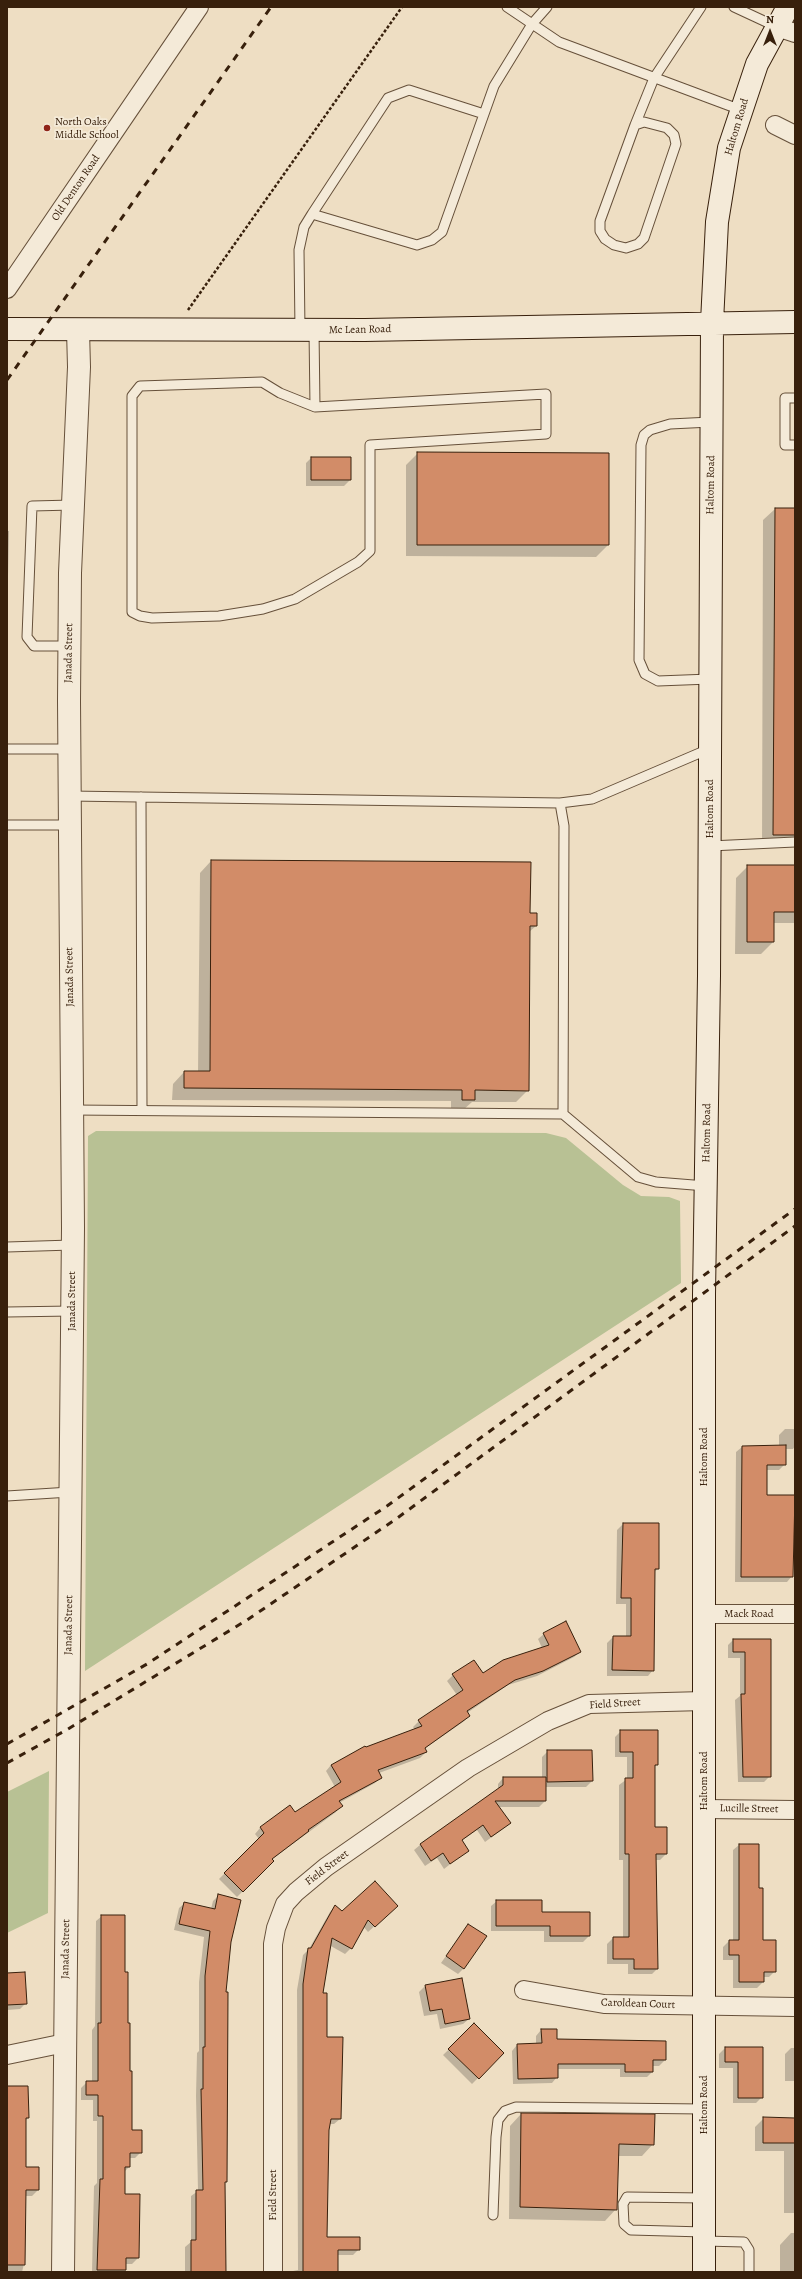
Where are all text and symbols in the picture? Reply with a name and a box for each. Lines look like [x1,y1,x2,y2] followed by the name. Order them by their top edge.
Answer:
[750,12,790,52] north arrow
[766,12,774,27] text: N
[722,97,752,157] street label: Haltom Road
[55,115,119,141] place label: North Oaks Middle School
[42,123,52,133] marker: North Oaks Middle School
[49,152,103,224] street label: Old Denton Road
[329,323,391,337] street label: Mc Lean Road
[704,455,718,515] street label: Haltom Road
[62,623,76,683] street label: Janada Street
[703,779,717,839] street label: Haltom Road
[63,947,77,1007] street label: Janada Street
[700,1103,714,1163] street label: Haltom Road
[65,1271,79,1331] street label: Janada Street
[697,1427,711,1487] street label: Haltom Road
[62,1595,76,1655] street label: Janada Street
[724,1607,774,1621] street label: Mack Road
[589,1696,641,1712] street label: Field Street
[697,1751,711,1811] street label: Haltom Road
[719,1802,779,1816] street label: Lucille Street
[303,1847,351,1889] street label: Field Street
[59,1919,73,1979] street label: Janada Street
[601,1996,675,2012] street label: Caroldean Court
[697,2075,711,2135] street label: Haltom Road
[266,2169,280,2221] street label: Field Street

